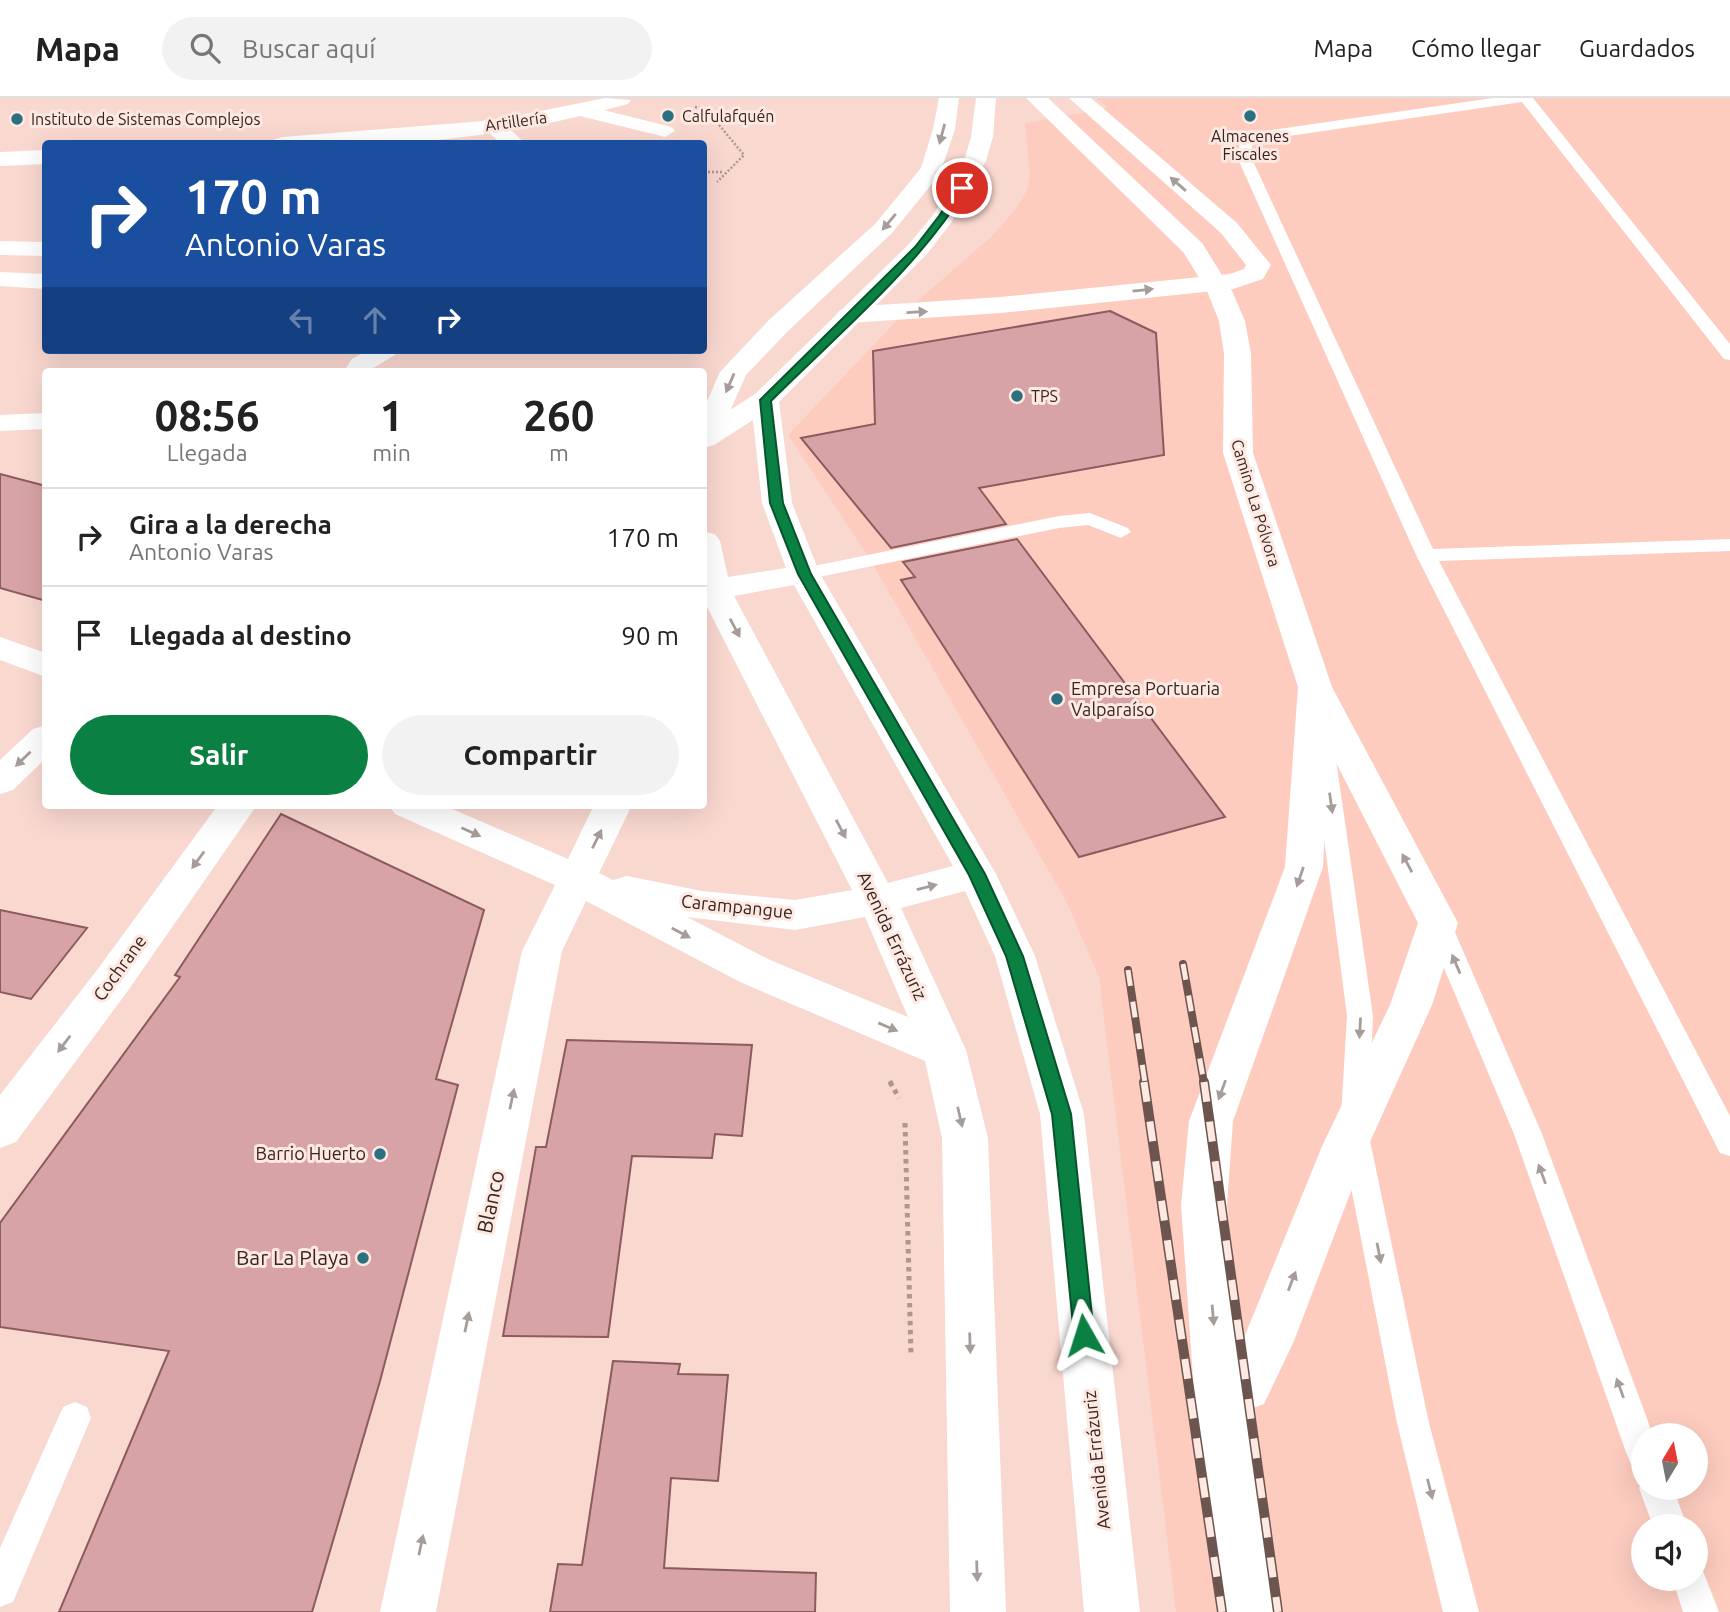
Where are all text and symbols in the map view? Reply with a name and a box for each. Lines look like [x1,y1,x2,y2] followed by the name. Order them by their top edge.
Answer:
[162,17,652,80] search box
[186,29,224,67] icon: search
[35,30,120,67] text: Mapa
[242,34,376,63] text: Buscar aquí
[1313,35,1373,62] text: Mapa
[1411,35,1541,62] text: Cómo llegar
[1579,35,1695,62] text: Guardados
[682,107,774,125] place label: Calfulafquén
[484,108,548,134] street label: Artillería
[660,108,676,124] marker: Calfulafquén
[1242,108,1258,124] marker: Almacenes Fiscales
[31,110,260,128] place label: Instituto de Sistemas Complejos
[9,111,25,127] marker: Instituto de Sistemas Complejos
[936,123,947,145] one-way arrow
[1211,127,1289,163] place label: Almacenes Fiscales
[932,158,992,218] pin
[70,168,161,259] icon: right
[185,168,322,223] text: 170 m
[943,169,981,207] icon: arrive
[1169,177,1186,192] one-way arrow
[882,213,897,230] one-way arrow
[185,226,386,262] text: Antonio Varas
[1133,284,1155,295] one-way arrow
[283,301,321,339] icon: left
[356,301,394,339] icon: ahead
[429,301,467,339] icon: right
[906,306,928,317] one-way arrow
[724,373,736,393] one-way arrow
[1031,387,1058,405] place label: TPS
[1009,388,1025,404] marker: TPS
[155,392,260,439] text: 08:56
[380,392,403,439] text: 1
[523,392,594,439] text: 260
[1228,437,1284,569] street label: Camino La Pólvora
[167,440,247,465] text: Llegada
[372,440,411,465] text: min
[549,440,569,465] text: m
[129,510,332,539] text: Gira a la derecha
[70,518,108,556] icon: right
[607,523,679,552] text: 170 m
[129,539,274,564] text: Antonio Varas
[70,616,108,654] icon: arrive
[729,618,741,638] one-way arrow
[129,621,352,650] text: Llegada al destino
[621,621,679,650] text: 90 m
[1071,678,1220,719] place label: Empresa Portuaria Valparaíso
[1049,691,1065,707] marker: Empresa Portuaria Valparaíso
[70,715,368,795] button: Salir
[382,715,679,795] button: Compartir
[15,750,31,767] one-way arrow
[1326,792,1337,814] one-way arrow
[834,820,846,840] one-way arrow
[461,826,481,838] one-way arrow
[592,829,603,849] one-way arrow
[191,851,205,870] one-way arrow
[1401,853,1413,872] one-way arrow
[1294,866,1305,887] one-way arrow
[854,868,931,1003] street label: Avenida Errázuriz
[916,881,938,892] one-way arrow
[680,890,794,922] street label: Carampangue
[672,927,691,939] one-way arrow
[89,931,150,1004] street label: Cochrane
[1450,953,1461,974] one-way arrow
[1354,1018,1365,1040] one-way arrow
[878,1022,899,1033] one-way arrow
[57,1035,71,1054] one-way arrow
[1216,1080,1227,1101] one-way arrow
[507,1088,518,1110] one-way arrow
[954,1106,965,1128] one-way arrow
[255,1143,366,1163] place label: Barrio Huerto
[372,1146,388,1162] marker: Barrio Huerto
[1537,1163,1548,1184] one-way arrow
[472,1168,508,1235] street label: Blanco
[1373,1242,1384,1264] one-way arrow
[236,1245,349,1269] place label: Bar La Playa
[355,1250,371,1266] marker: Bar La Playa
[1287,1271,1298,1292] one-way arrow
[1047,1298,1121,1372] position arrow
[1208,1304,1219,1326] one-way arrow
[461,1311,472,1333] one-way arrow
[965,1333,976,1355] one-way arrow
[1614,1377,1625,1398] one-way arrow
[1079,1390,1113,1531] street label: Avenida Errázuriz
[1631,1423,1708,1500] north arrow
[1631,1423,1708,1591] map controls
[1425,1478,1436,1500] one-way arrow
[1631,1514,1708,1591] button: sound
[416,1534,427,1556] one-way arrow
[971,1560,983,1582] one-way arrow

